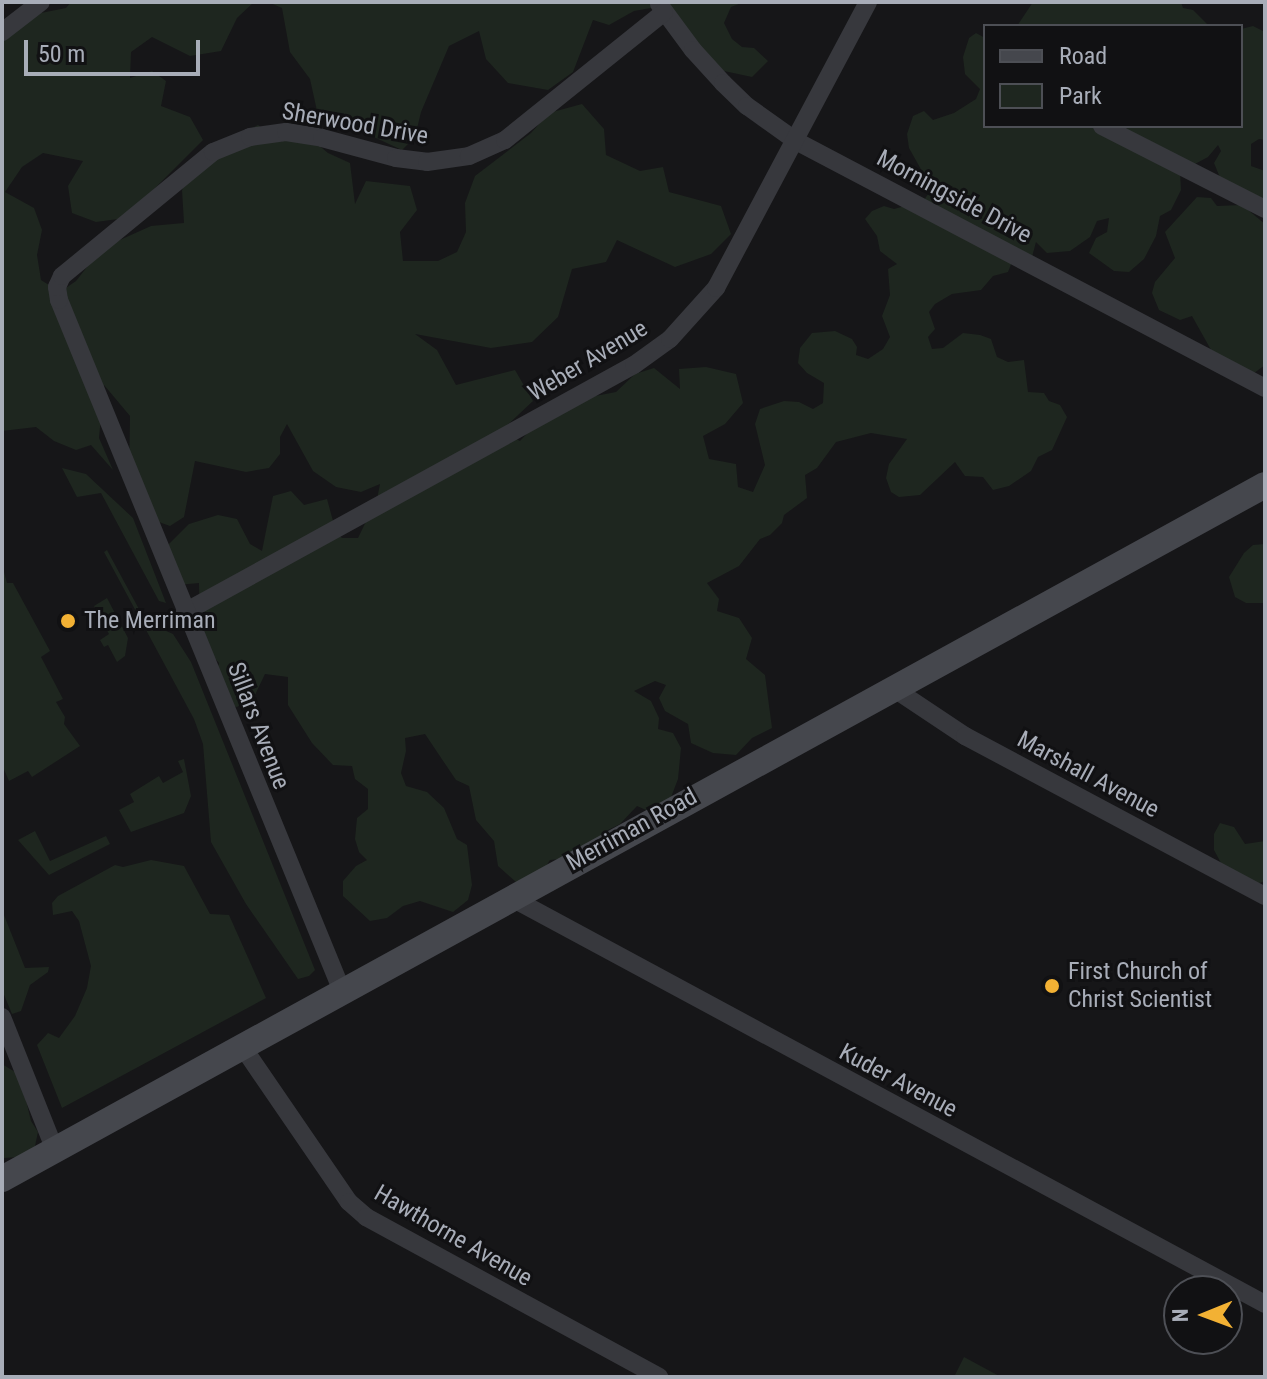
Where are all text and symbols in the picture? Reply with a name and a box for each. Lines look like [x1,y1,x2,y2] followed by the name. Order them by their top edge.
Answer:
[28,24,204,74] scale bar
[983,24,1243,128] legend
[38,40,85,68] text: 50 m
[1059,42,1107,70] text: Road
[1059,82,1102,110] text: Park
[280,97,430,151] street label: Sherwood Drive
[872,144,1036,250] street label: Morningside Drive
[523,314,653,408] street label: Weber Avenue
[84,607,216,635] place label: The Merriman
[59,612,77,630] marker: The Merriman
[221,659,295,793] street label: Sillars Avenue
[1012,726,1164,824] street label: Marshall Avenue
[562,782,702,878] street label: Merriman Road
[1068,958,1212,1014] place label: First Church of Christ Scientist
[1043,977,1061,995] marker: First Church of Christ Scientist
[834,1038,962,1124] street label: Kuder Avenue
[369,1179,537,1293] street label: Hawthorne Avenue
[1163,1275,1243,1355] north arrow
[1168,1308,1193,1322] text: N

